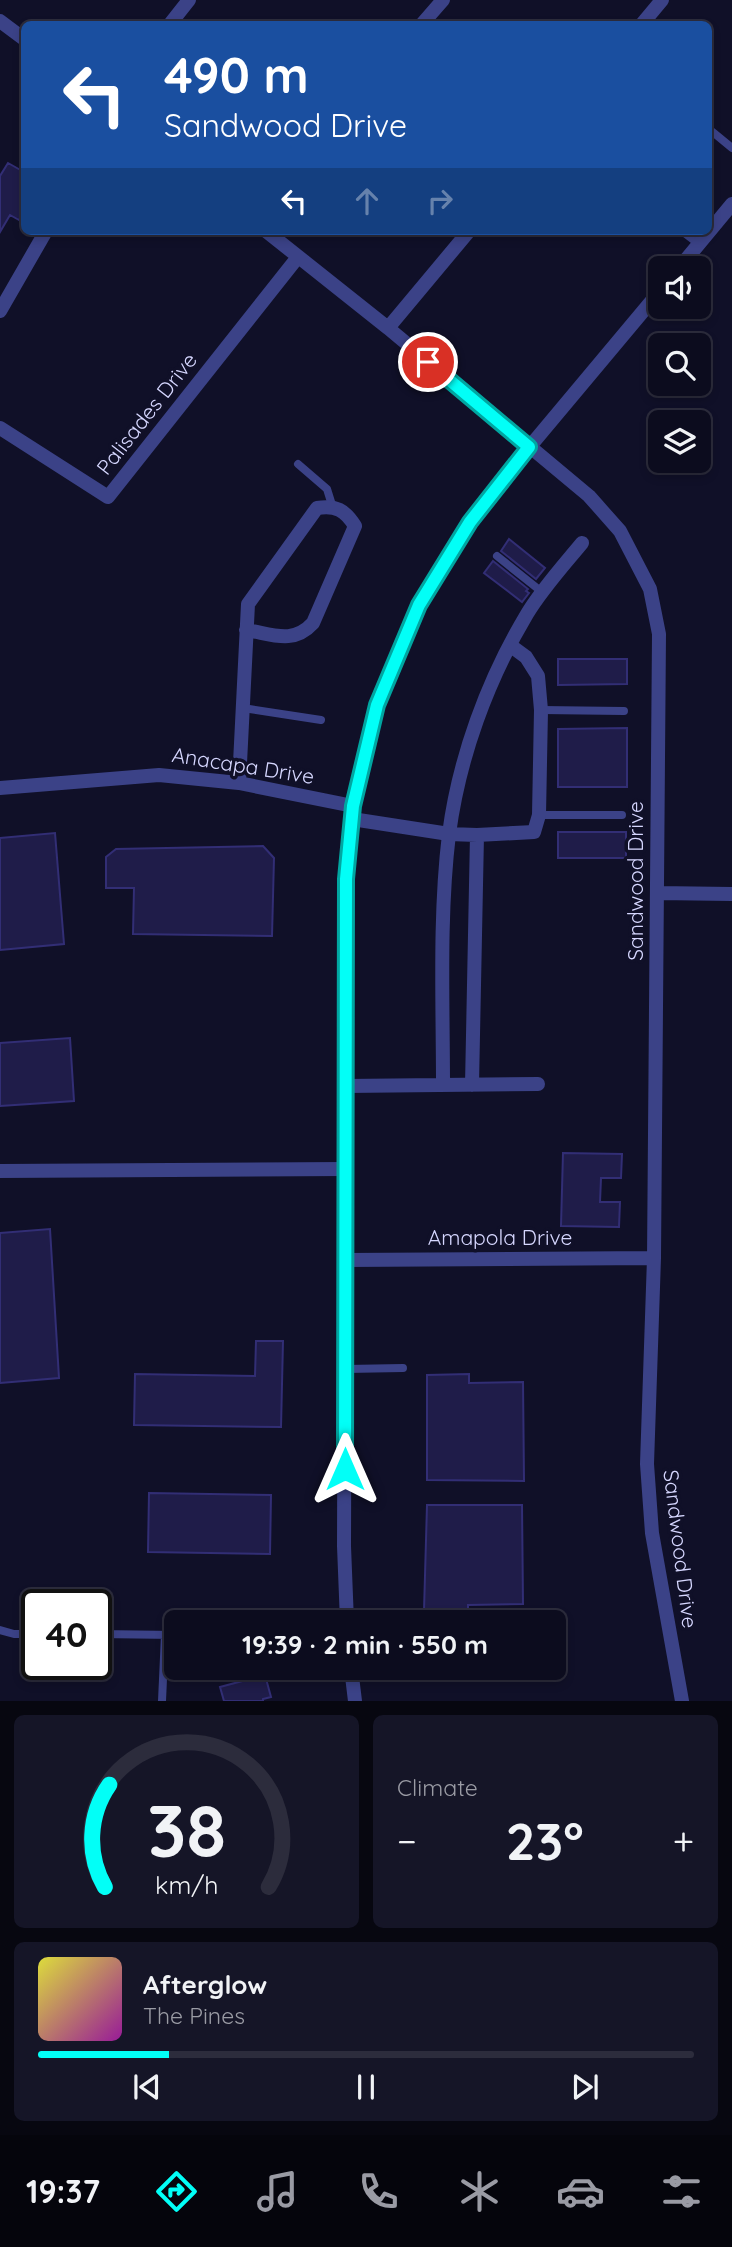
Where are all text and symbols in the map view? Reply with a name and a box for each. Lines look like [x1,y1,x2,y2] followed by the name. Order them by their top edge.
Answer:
[164,44,309,105] text: 490 m
[49,49,140,140] icon: left
[164,105,407,145] text: Sandwood Drive
[275,182,313,220] icon: left
[348,182,386,220] icon: ahead
[421,182,459,220] icon: right
[648,256,711,473] map controls
[648,256,711,319] button: sound
[398,332,458,392] pin
[648,333,711,396] button: search
[409,343,447,381] icon: arrive
[90,347,202,480] street label: Palisades Drive
[648,410,711,473] button: layers
[170,741,316,789] street label: Anacapa Drive
[622,801,648,961] street label: Sandwood Drive
[428,1224,572,1250] street label: Amapola Drive
[308,1432,382,1506] position arrow
[658,1468,704,1630] street label: Sandwood Drive
[21,1589,112,1680] speed limit sign: 40
[242,1628,488,1661] text: 19:39 · 2 min · 550 m
[397,1773,478,1802] text: Climate
[147,1785,226,1876] text: 38
[506,1808,584,1873] text: 23°
[397,1817,417,1865] text: −
[673,1817,694,1865] text: +
[155,1869,218,1900] text: km/h
[143,1968,267,2001] text: Afterglow
[143,2001,245,2030] text: The Pines
[128,2068,166,2106] icon: previous
[347,2068,385,2106] icon: pause
[566,2068,604,2106] icon: next
[152,2167,201,2216] icon: directions
[253,2167,302,2216] icon: music
[354,2167,403,2216] icon: phone
[455,2167,504,2216] icon: climate
[556,2167,605,2216] icon: car
[657,2167,706,2216] icon: filters
[26,2171,100,2211] text: 19:37

